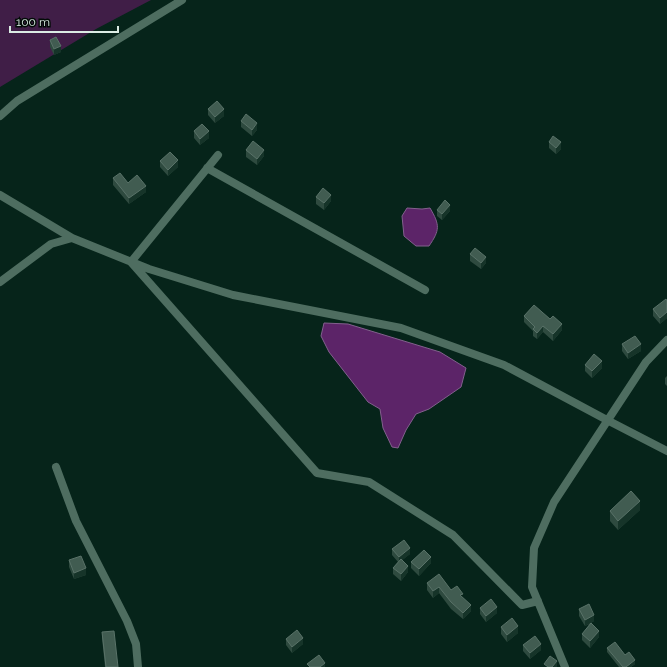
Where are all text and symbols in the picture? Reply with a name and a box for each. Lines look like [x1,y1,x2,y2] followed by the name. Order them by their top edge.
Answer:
[10,8,118,34] scale bar
[16,15,50,29] text: 100 m

